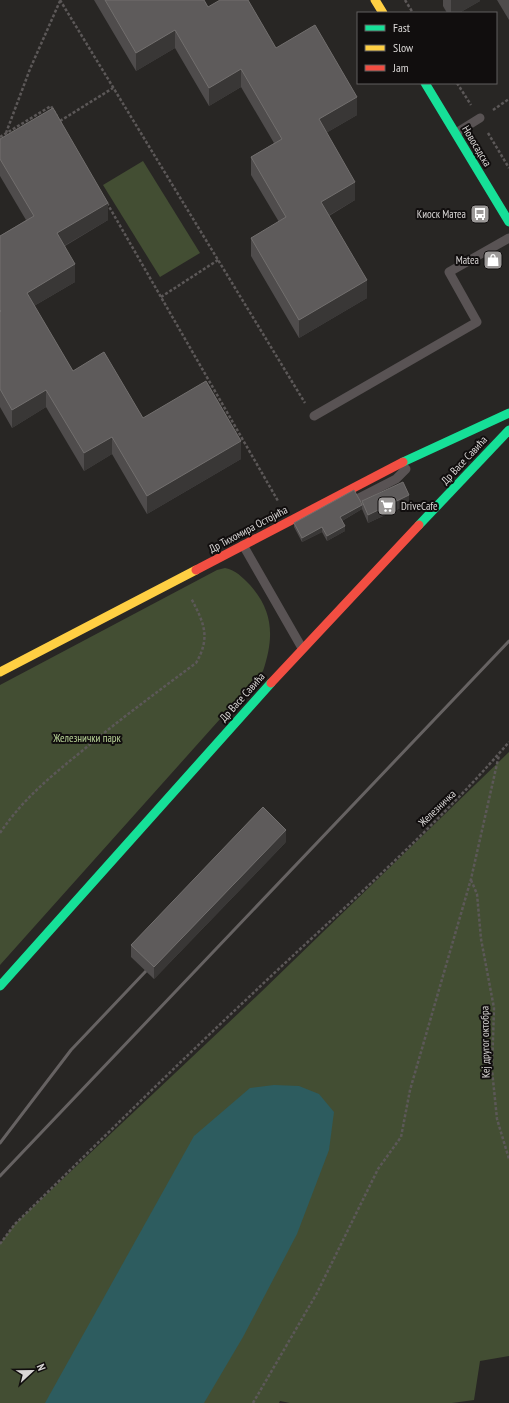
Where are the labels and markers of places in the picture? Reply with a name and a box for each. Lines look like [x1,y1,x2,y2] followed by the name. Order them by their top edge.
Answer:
[469,203,491,225] bus stop icon: Киоск Матеа
[417,207,466,221] place label: Киоск Матеа
[482,249,504,271] shop icon: Matea
[456,253,479,267] place label: Matea
[376,495,398,517] supermarket icon: DriveCafe
[401,499,438,513] place label: DriveCafe

